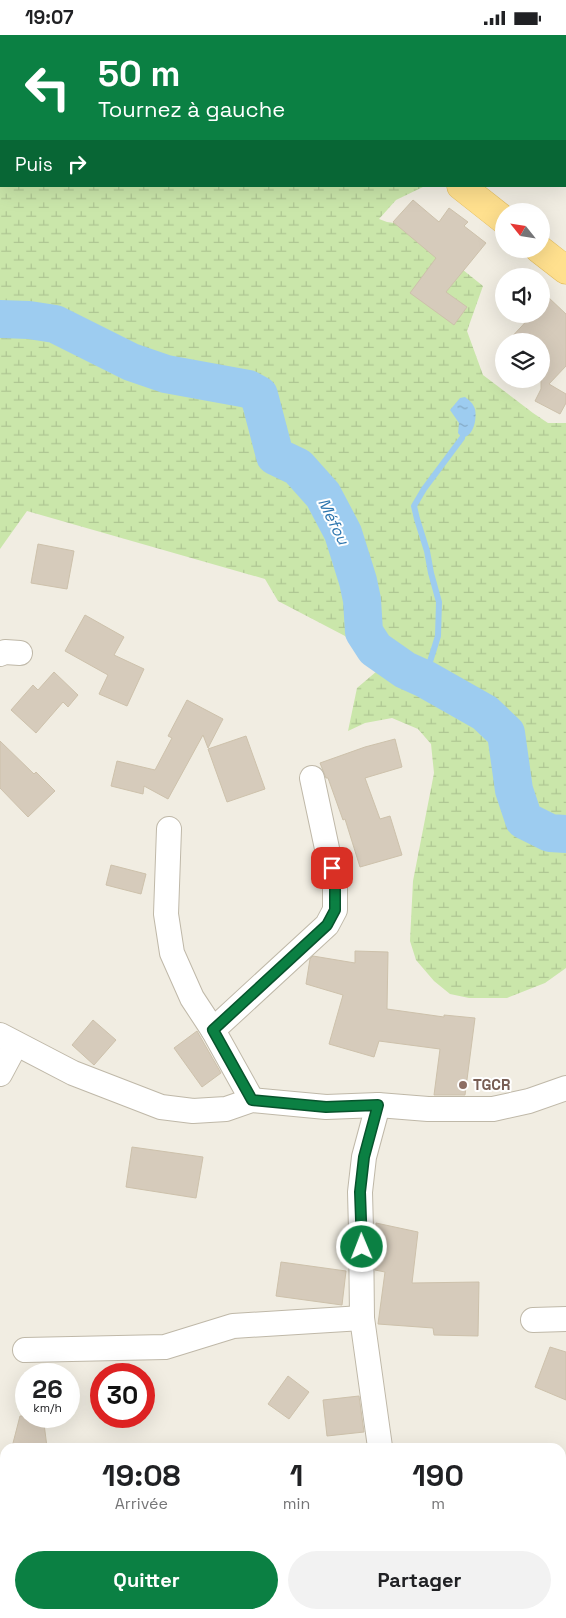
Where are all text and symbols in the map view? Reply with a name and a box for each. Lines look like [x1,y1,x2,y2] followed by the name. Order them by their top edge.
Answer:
[25,5,73,30] text: 19:07
[98,52,180,96] text: 50 m
[15,55,80,120] icon: left
[98,95,285,123] text: Tournez à gauche
[63,150,91,178] icon: right
[15,152,53,177] text: Puis
[495,203,550,257] north arrow
[495,203,550,388] map controls
[495,268,550,323] button: sound
[495,333,550,388] button: layers
[313,494,354,549] water label: Méfou
[311,847,353,889] pin
[318,854,346,882] icon: arrive
[473,1075,510,1094] place label: TGCR
[457,1079,469,1091] marker: TGCR
[335,1220,387,1272] position arrow
[90,1363,155,1428] speed limit sign: 30
[32,1373,63,1405] text: 26
[33,1400,62,1416] text: km/h
[102,1456,181,1495] text: 19:08
[290,1456,303,1495] text: 1
[412,1456,464,1495] text: 190
[115,1493,168,1514] text: Arrivée
[283,1493,310,1514] text: min
[431,1493,445,1514] text: m
[15,1551,278,1609] button: Quitter
[288,1551,551,1609] button: Partager

